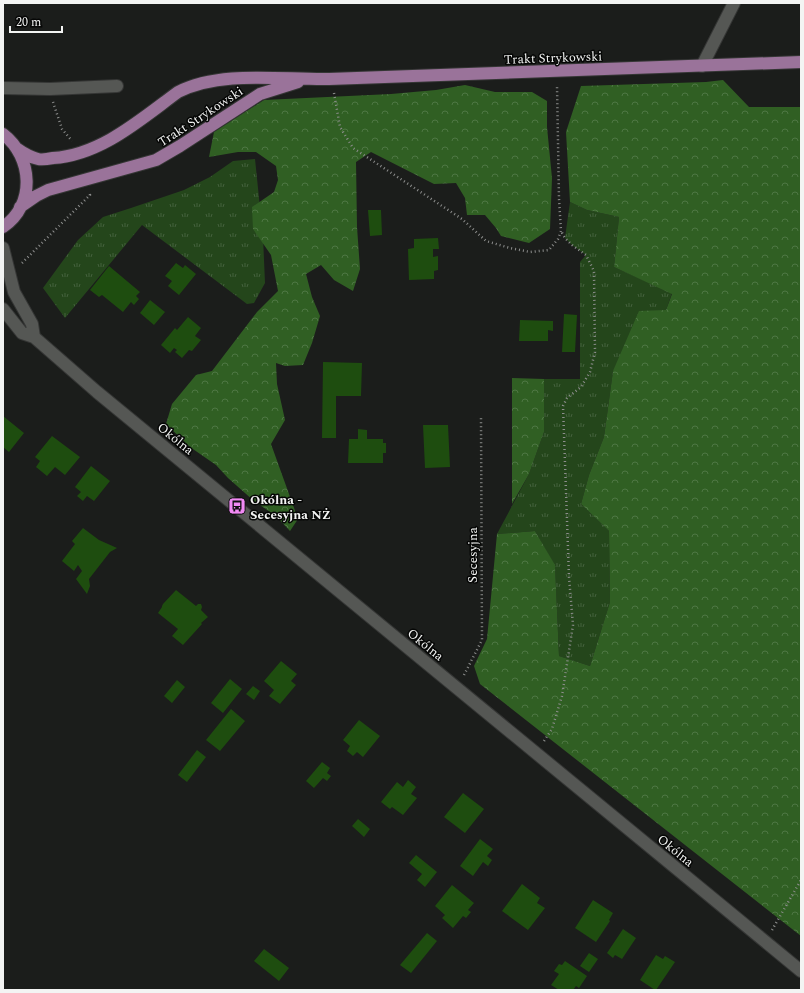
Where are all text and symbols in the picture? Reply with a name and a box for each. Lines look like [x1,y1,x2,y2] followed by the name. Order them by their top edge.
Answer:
[10,8,62,34] scale bar
[16,13,41,32] text: 20 m
[503,46,603,70] street label: Trakt Strykowski
[154,82,247,152] street label: Trakt Strykowski
[153,418,199,460] street label: Okólna
[250,490,331,525] place label: Okólna - Secesyjna NŻ
[227,496,247,516] bus stop icon: Okólna - Secesyjna NŻ
[463,526,483,583] street label: Secesyjna
[403,624,449,666] street label: Okólna
[653,830,699,872] street label: Okólna

